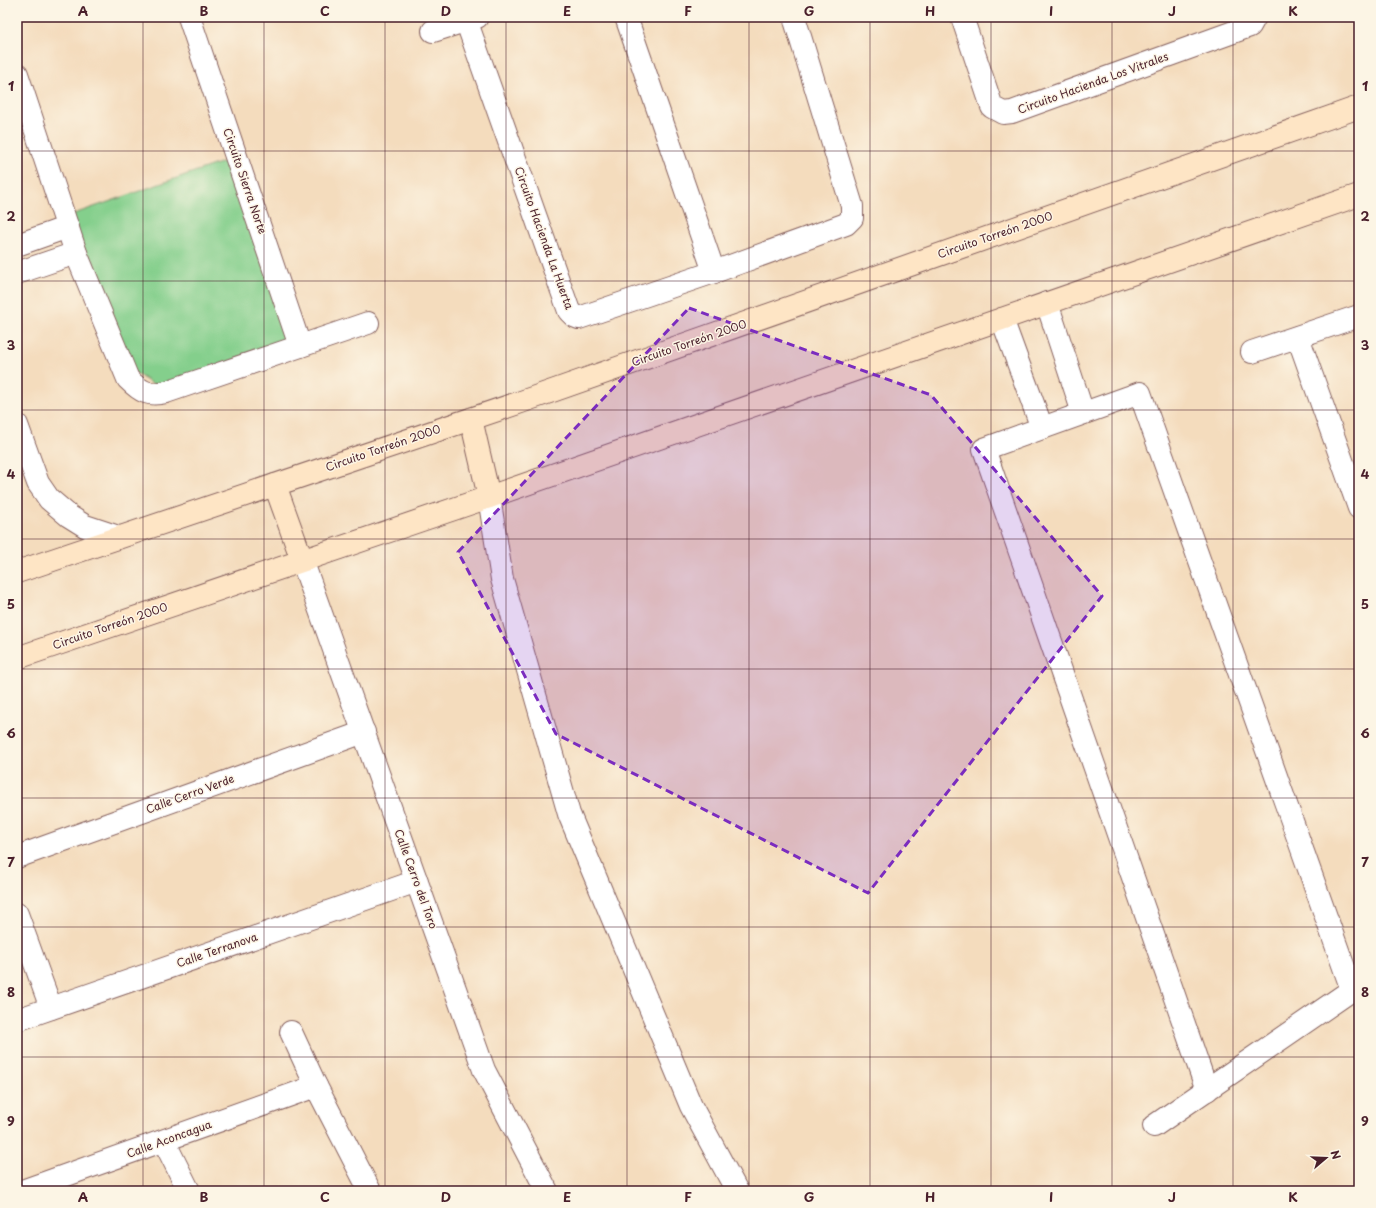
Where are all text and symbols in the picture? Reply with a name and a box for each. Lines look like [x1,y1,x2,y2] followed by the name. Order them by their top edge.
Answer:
[78,1,88,20] text: A
[200,1,209,20] text: B
[320,1,330,20] text: C
[441,1,451,20] text: D
[563,1,571,20] text: E
[684,1,692,20] text: F
[804,1,814,20] text: G
[925,1,935,20] text: H
[1049,1,1053,20] text: I
[1168,1,1176,20] text: J
[1288,1,1298,20] text: K
[1015,47,1171,118] street label: Circuito Hacienda Los Vitrales
[8,76,14,95] text: 1
[1362,76,1368,95] text: 1
[219,126,272,236] street label: Circuito Sierra Norte
[511,164,578,312] street label: Circuito Hacienda La Huerta
[6,206,16,225] text: 2
[1360,206,1370,225] text: 2
[935,207,1055,262] street label: Circuito Torreón 2000
[629,315,749,370] street label: Circuito Torreón 2000
[7,335,16,354] text: 3
[1361,335,1370,354] text: 3
[323,420,443,475] street label: Circuito Torreón 2000
[7,464,16,483] text: 4
[1361,464,1370,483] text: 4
[7,594,15,613] text: 5
[1361,594,1369,613] text: 5
[50,598,170,653] street label: Circuito Torreón 2000
[6,723,16,742] text: 6
[1360,723,1370,742] text: 6
[143,770,237,817] street label: Calle Cerro Verde
[391,827,442,931] street label: Calle Cerro del Toro
[7,852,15,871] text: 7
[1361,852,1369,871] text: 7
[174,928,260,971] street label: Calle Terranova
[7,982,15,1001] text: 8
[1361,982,1369,1001] text: 8
[7,1111,15,1130] text: 9
[1361,1111,1369,1130] text: 9
[124,1115,214,1162] street label: Calle Aconcagua
[1306,1138,1346,1178] north arrow
[1326,1148,1345,1162] text: N
[78,1187,88,1206] text: A
[200,1187,209,1206] text: B
[320,1187,330,1206] text: C
[441,1187,451,1206] text: D
[563,1187,571,1206] text: E
[684,1187,692,1206] text: F
[804,1187,814,1206] text: G
[925,1187,935,1206] text: H
[1049,1187,1053,1206] text: I
[1168,1187,1176,1206] text: J
[1288,1187,1298,1206] text: K

